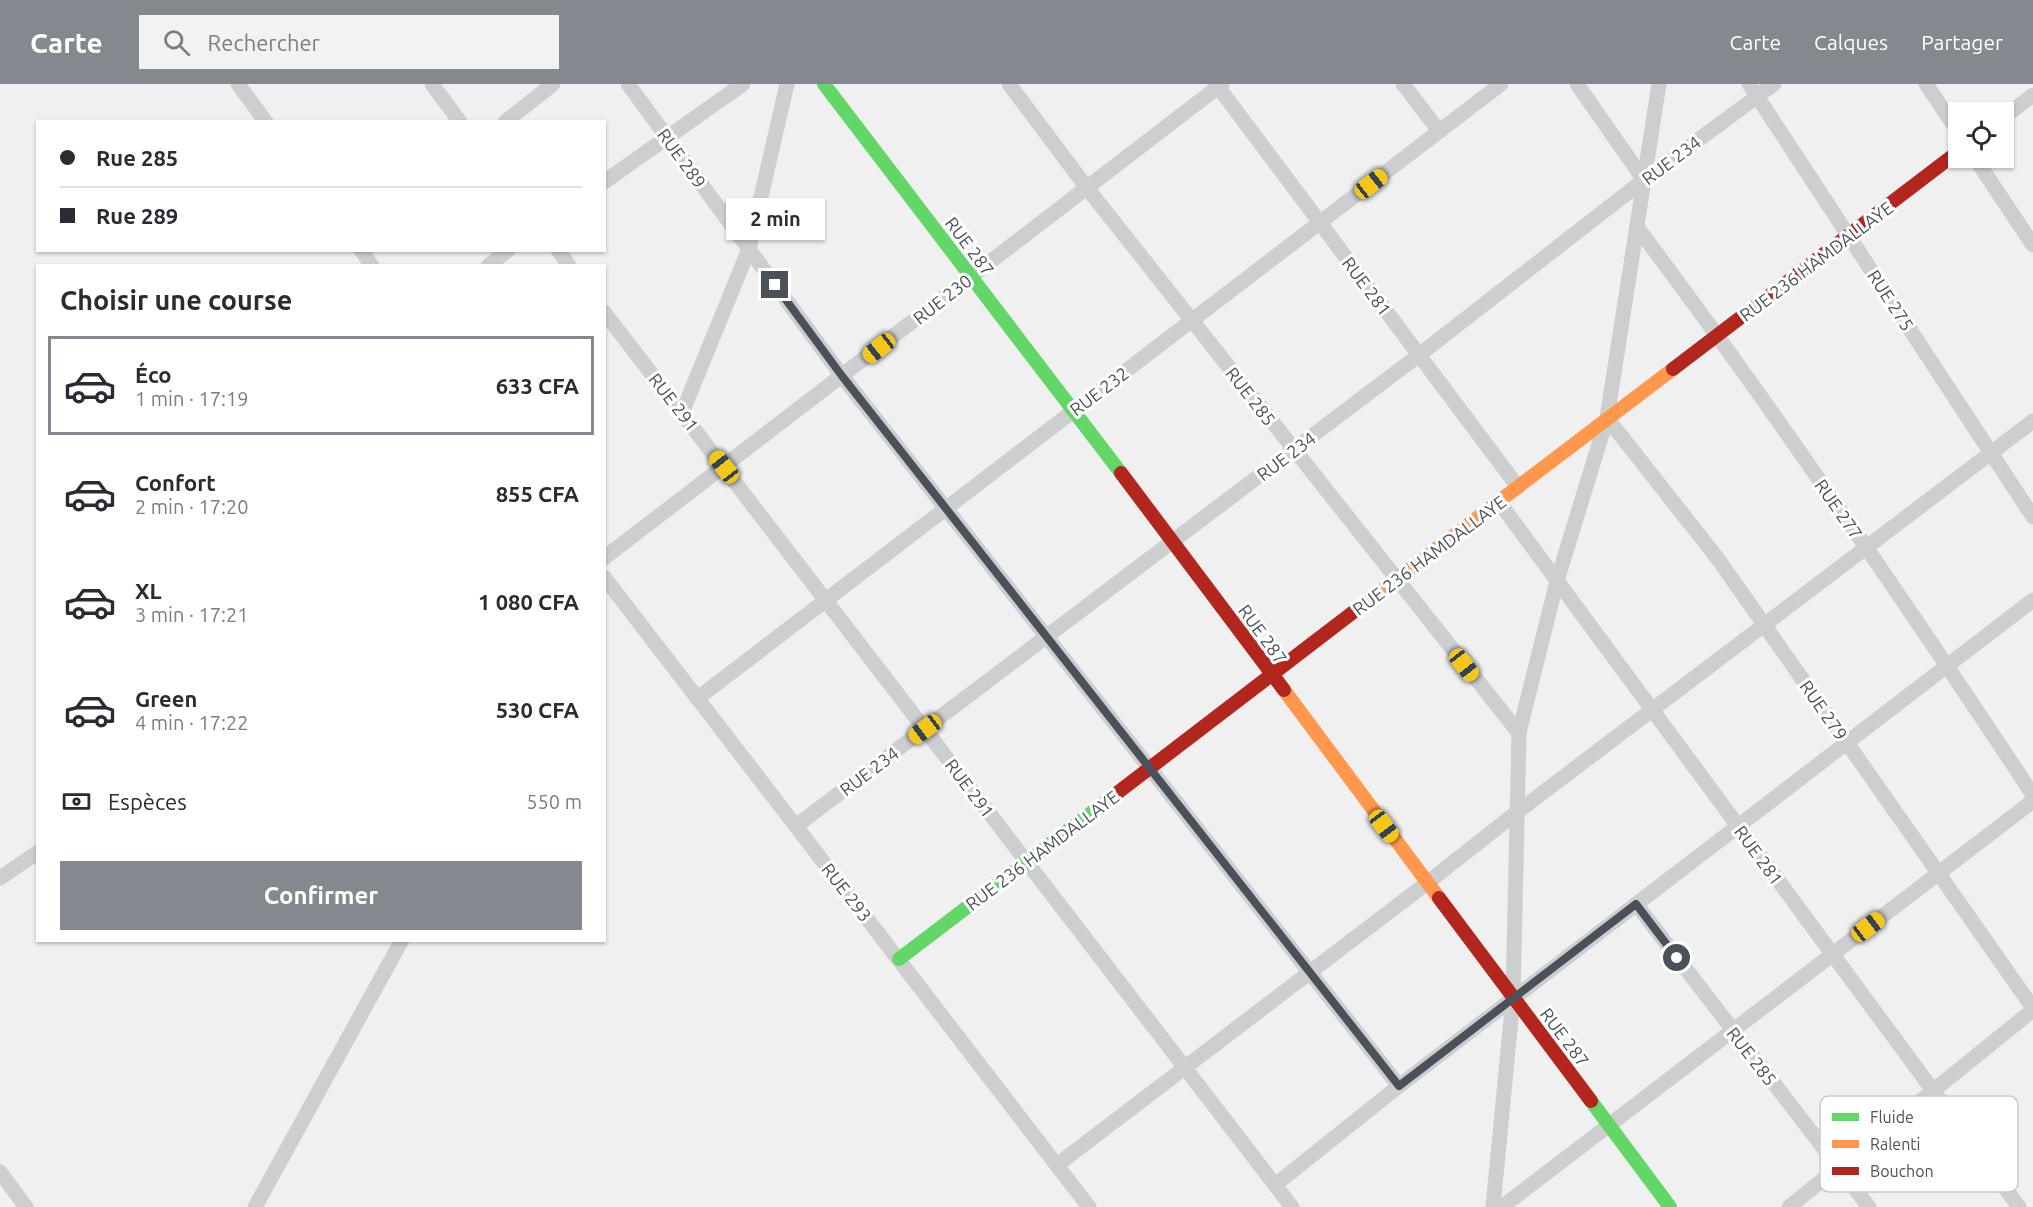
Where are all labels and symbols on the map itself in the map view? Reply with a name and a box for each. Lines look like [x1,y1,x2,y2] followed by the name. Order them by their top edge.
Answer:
[654,125,710,191] street label: RUE 289
[1638,131,1704,189] street label: RUE 234
[1351,166,1391,202] car
[1736,197,1896,325] street label: RUE 236 HAMDALLAYE
[726,198,824,240] callout: 2 min
[941,213,999,279] street label: RUE 287
[1338,253,1396,319] street label: RUE 281
[1864,266,1918,334] street label: RUE 275
[909,270,975,328] street label: RUE 230
[761,271,788,298] route end
[859,330,899,366] car
[1066,362,1132,420] street label: RUE 232
[1222,363,1280,429] street label: RUE 285
[645,369,703,435] street label: RUE 291
[1253,427,1319,485] street label: RUE 234
[706,447,742,487] car
[1811,475,1867,543] street label: RUE 277
[1349,491,1509,619] street label: RUE 236 HAMDALLAYE
[1235,601,1291,667] street label: RUE 287
[1446,645,1482,685] car
[1796,676,1852,744] street label: RUE 279
[905,711,945,747] car
[836,742,902,800] street label: RUE 234
[941,755,999,821] street label: RUE 291
[962,786,1122,914] street label: RUE 236 HAMDALLAYE
[1366,806,1402,846] car
[1731,822,1787,888] street label: RUE 281
[818,859,876,925] street label: RUE 293
[1848,909,1888,945] car
[1663,944,1690,971] route start
[1536,1004,1594,1070] street label: RUE 287
[1723,1023,1781,1089] street label: RUE 285
[1820,1096,2018,1192] legend
[1870,1108,1914,1126] text: Fluide
[1870,1135,1921,1153] text: Ralenti
[1870,1162,1934,1180] text: Bouchon

